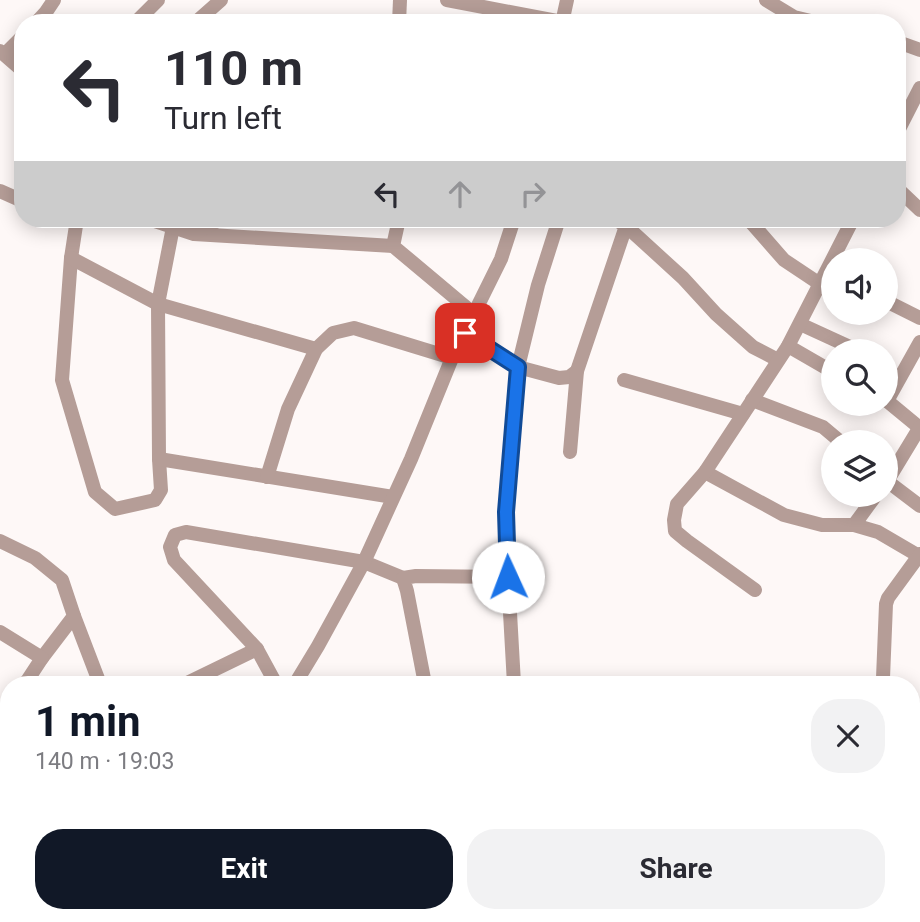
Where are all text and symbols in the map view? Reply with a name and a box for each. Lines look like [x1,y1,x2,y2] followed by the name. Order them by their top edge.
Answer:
[164,40,303,97] text: 110 m
[49,42,140,133] icon: left
[164,99,282,137] text: Turn left
[368,175,406,213] icon: left
[441,175,479,213] icon: ahead
[514,175,552,213] icon: right
[821,248,898,507] map controls
[821,248,898,325] button: sound
[435,303,495,363] pin
[446,314,484,352] icon: arrive
[821,339,898,416] button: search
[821,430,898,507] button: layers
[471,540,545,614] position arrow
[35,697,141,746] text: 1 min
[811,699,885,773] button: close
[35,748,174,775] text: 140 m · 19:03
[35,829,453,909] button: Exit
[467,829,885,909] button: Share

